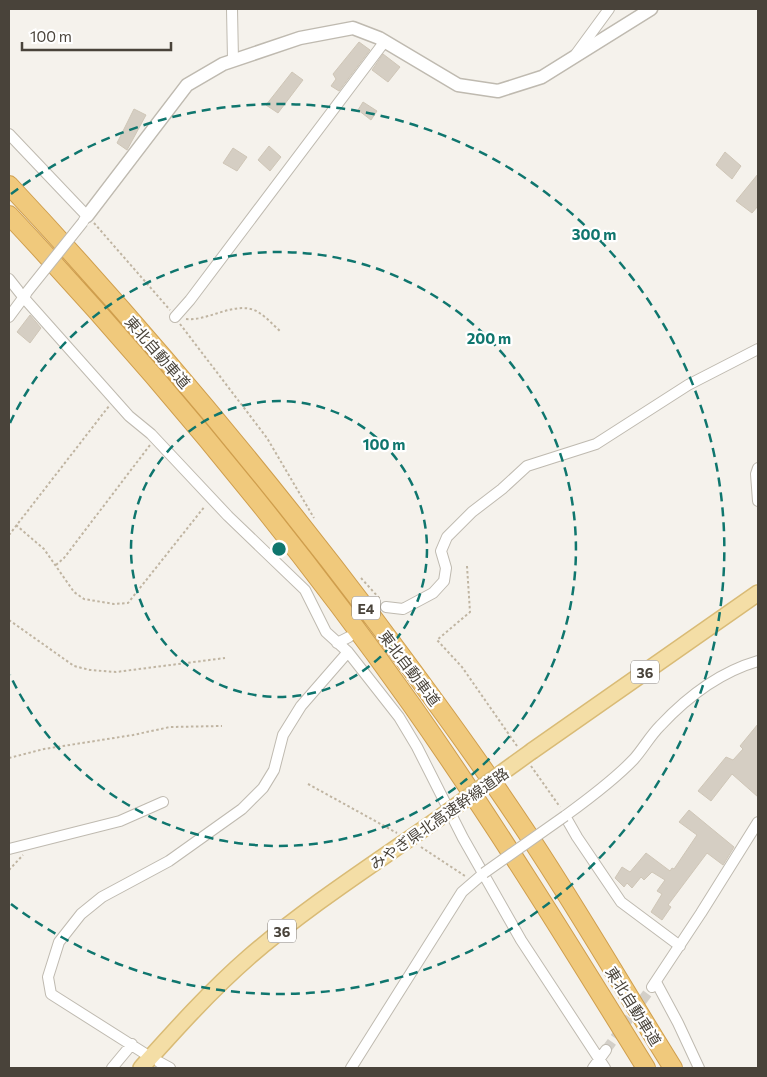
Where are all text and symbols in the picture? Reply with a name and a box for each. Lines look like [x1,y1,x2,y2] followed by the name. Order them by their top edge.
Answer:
[22,20,171,52] scale bar
[30,27,72,45] text: 100 m
[572,225,616,243] text: 300 m
[122,312,194,392] street label: 東北自動車道
[467,329,511,347] text: 200 m
[363,435,405,453] text: 100 m
[270,540,288,558] centre of rings
[352,596,380,620] road number: E4
[376,627,444,709] street label: 東北自動車道
[631,660,659,684] road number: 36
[366,763,512,873] street label: みやぎ県北高速幹線道路
[268,919,296,942] road number: 36
[603,963,665,1049] street label: 東北自動車道

